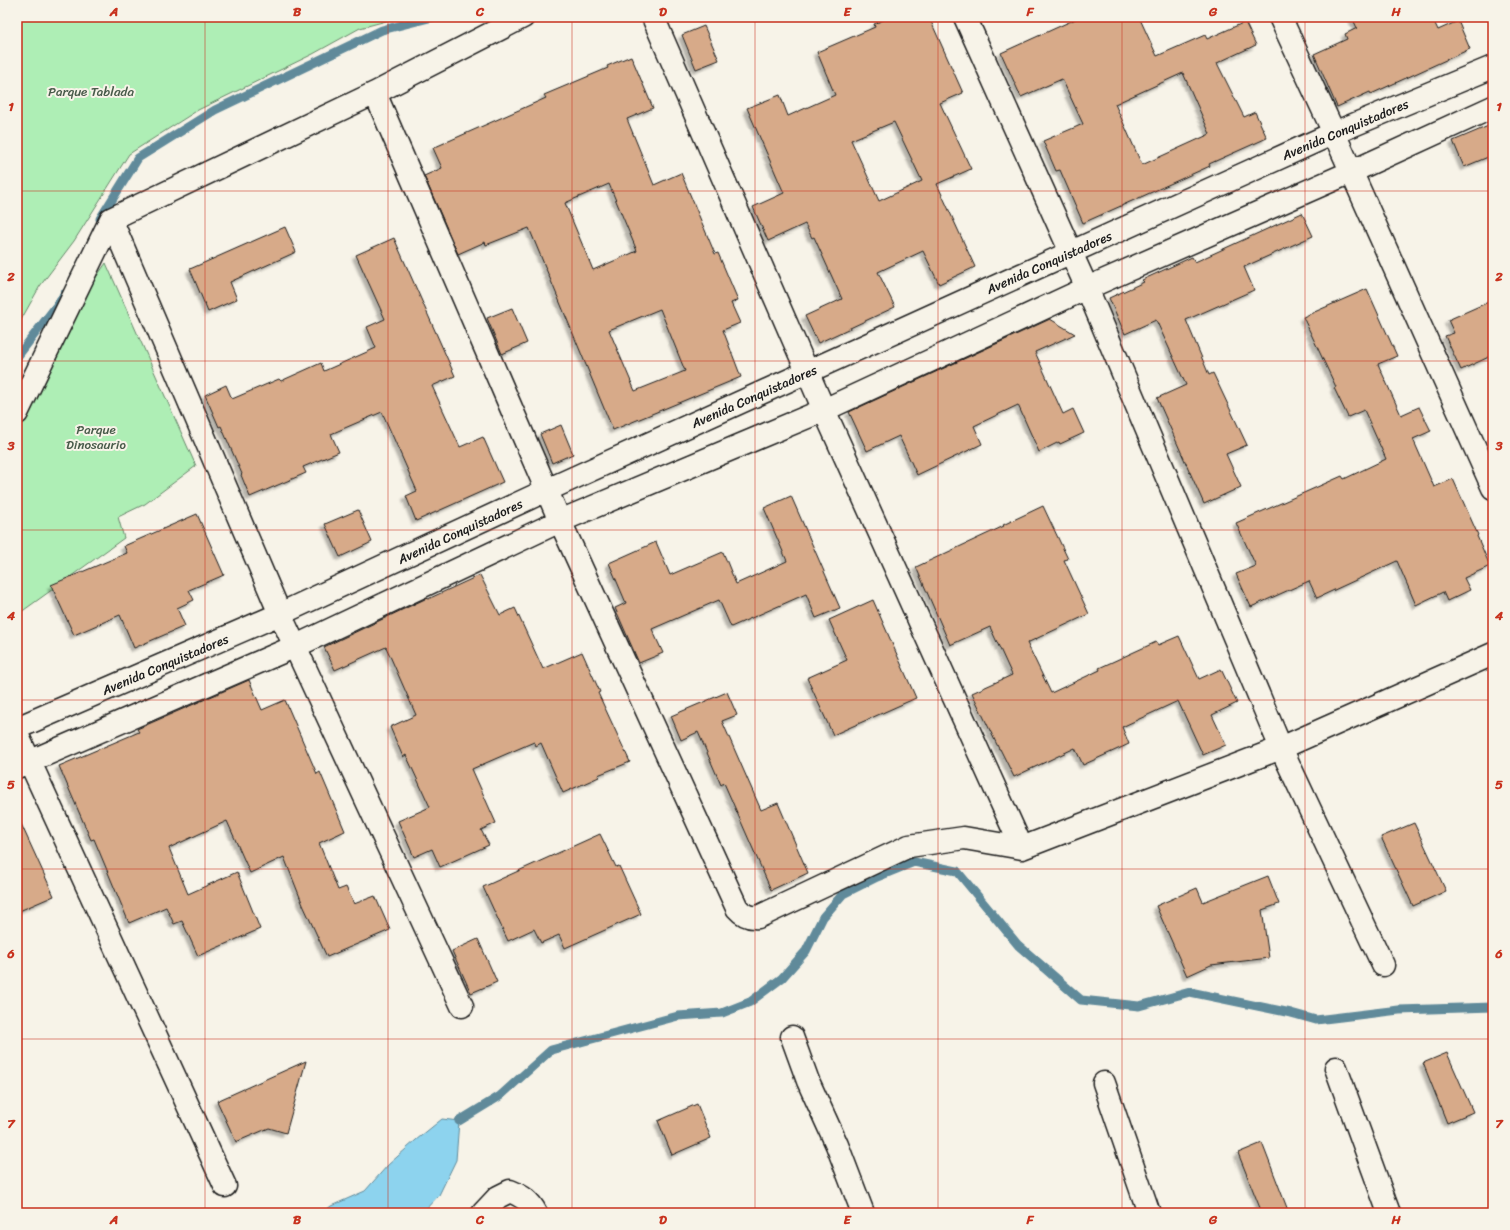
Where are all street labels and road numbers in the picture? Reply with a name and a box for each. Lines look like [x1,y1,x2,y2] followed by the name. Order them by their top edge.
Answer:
[1277,92,1413,167] street label: Avenida Conquistadores
[982,224,1117,301] street label: Avenida Conquistadores
[687,358,822,435] street label: Avenida Conquistadores
[393,492,528,571] street label: Avenida Conquistadores
[97,627,233,702] street label: Avenida Conquistadores

